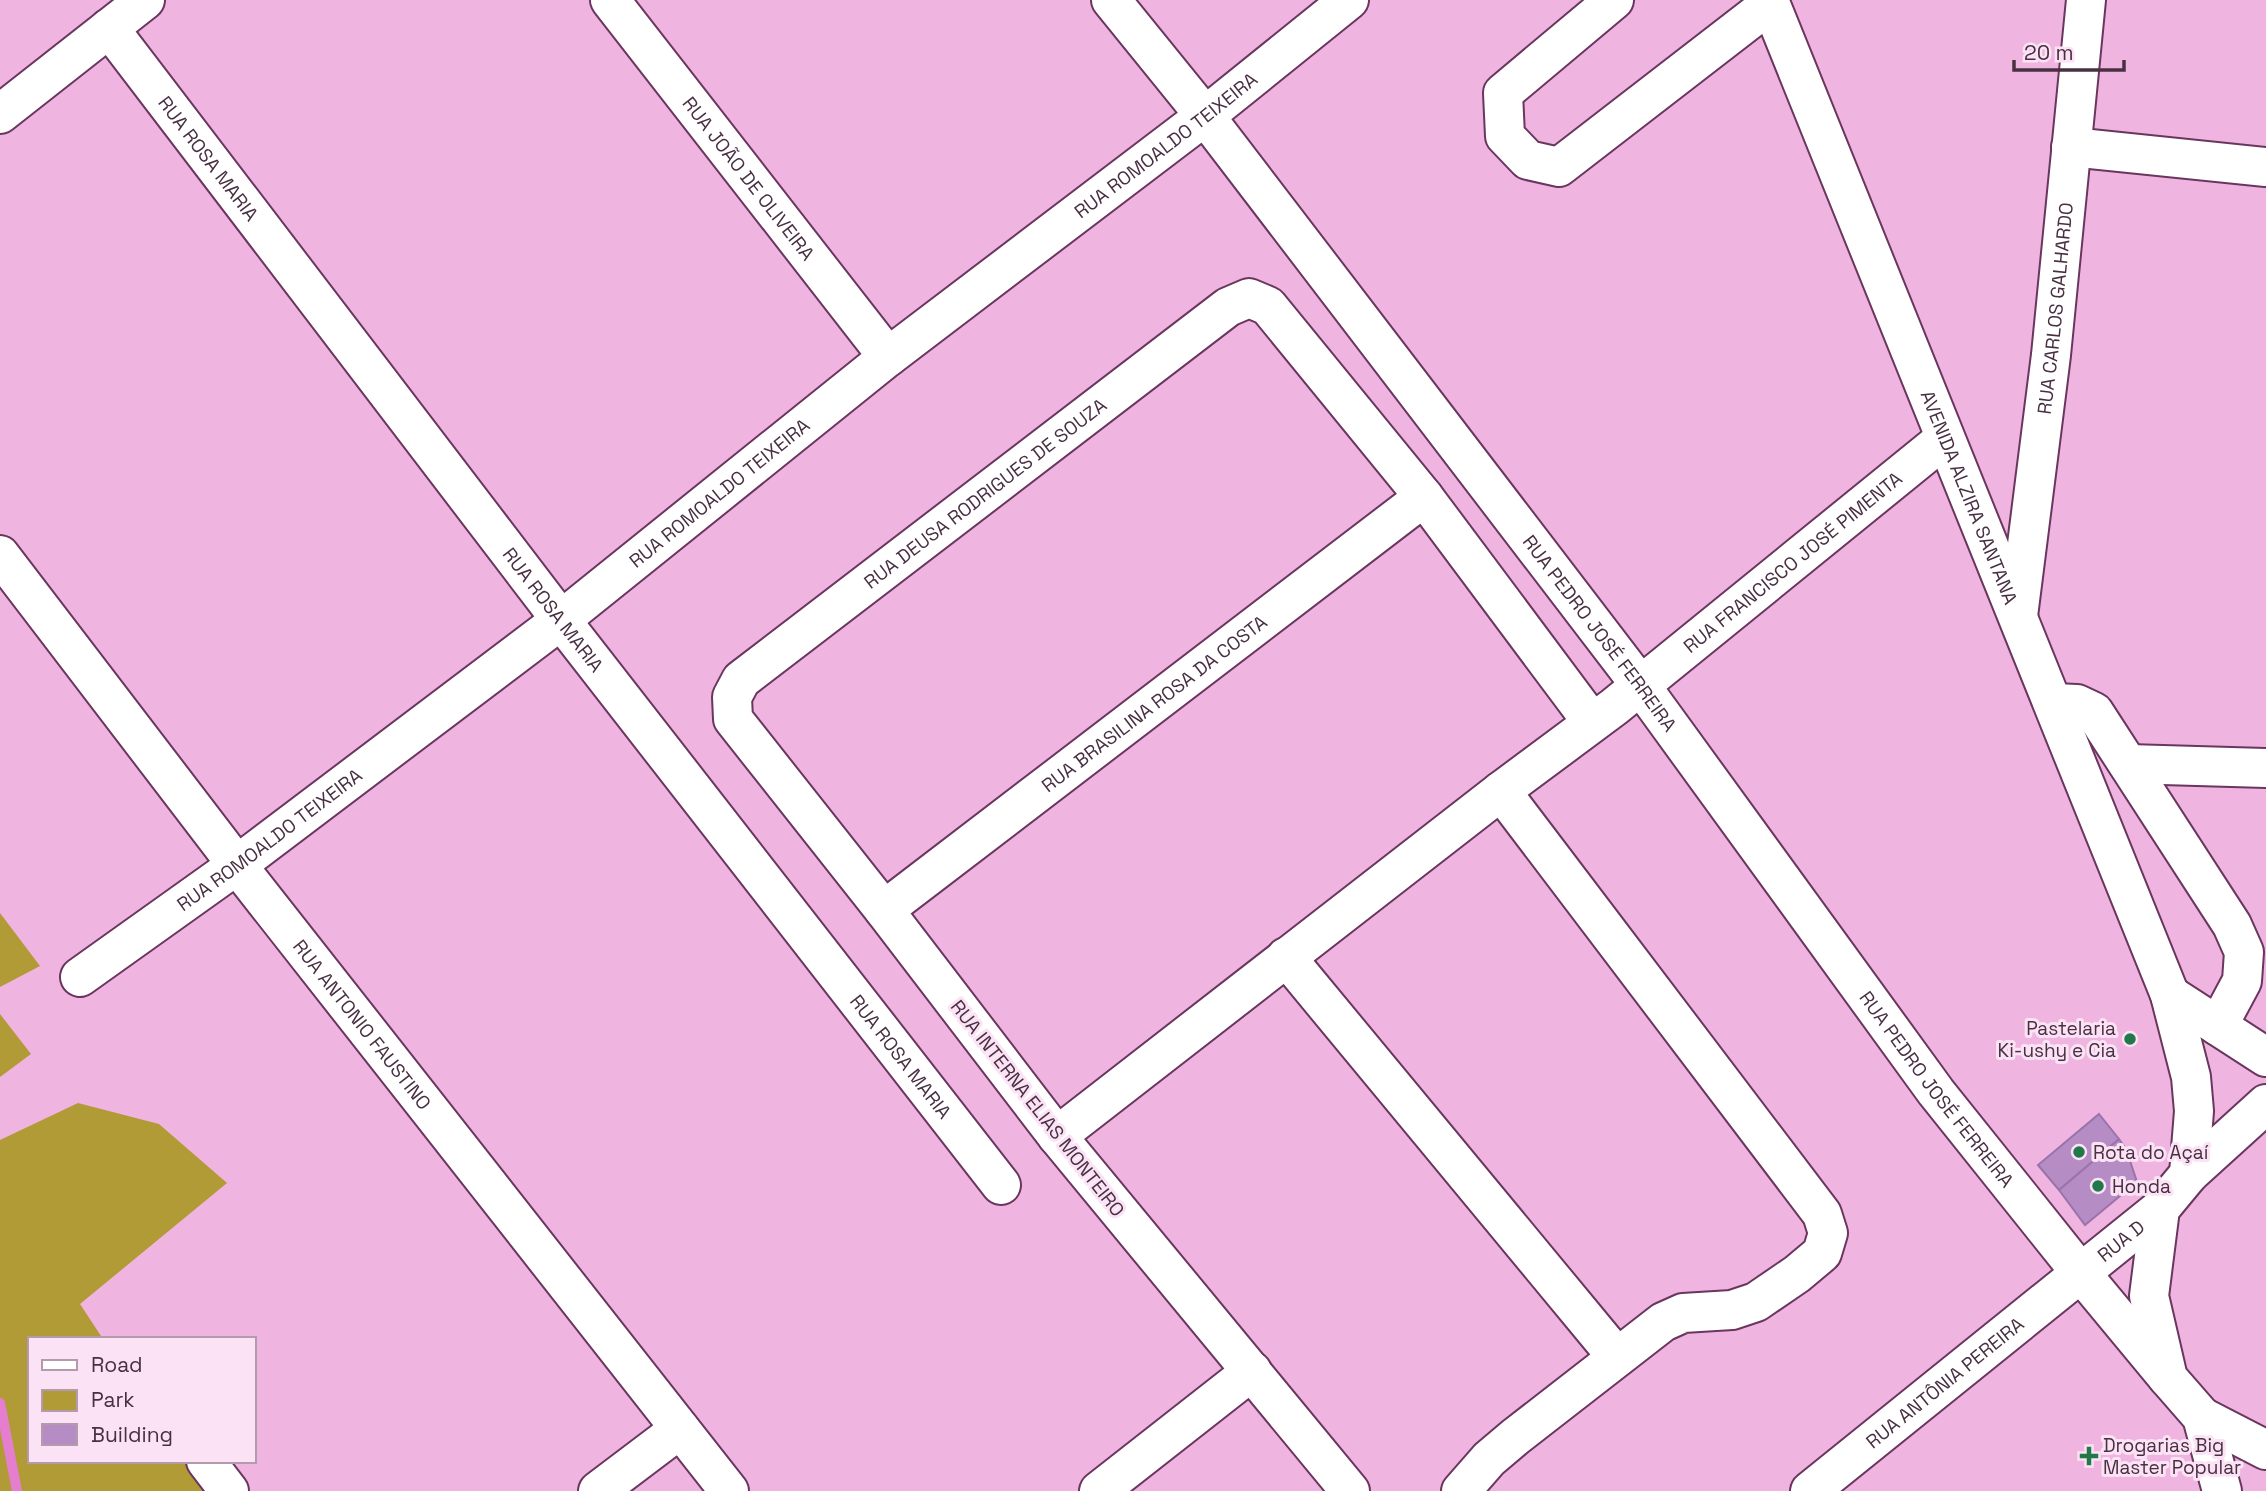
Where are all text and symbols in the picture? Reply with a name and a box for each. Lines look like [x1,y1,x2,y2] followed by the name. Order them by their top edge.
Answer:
[2014,28,2124,72] scale bar
[2024,39,2074,66] text: 20 m
[1069,67,1263,224] street label: RUA ROMOALDO TEIXEIRA
[152,91,264,226] street label: RUA ROSA MARIA
[677,92,820,266] street label: RUA JOÃO DE OLIVEIRA
[2032,201,2079,416] street label: RUA CARLOS GALHARDO
[1915,387,2023,608] street label: AVENIDA ALZIRA SANTANA
[859,393,1112,594] street label: RUA DEUSA RODRIGUES DE SOUZA
[624,413,815,573] street label: RUA ROMOALDO TEIXEIRA
[1678,466,1907,659] street label: RUA FRANCISCO JOSÉ PIMENTA
[1517,530,1682,737] street label: RUA PEDRO JOSÉ FERREIRA
[497,543,609,677] street label: RUA ROSA MARIA
[1036,610,1272,798] street label: RUA BRASILINA ROSA DA COSTA
[172,763,367,917] street label: RUA ROMOALDO TEIXEIRA
[287,935,437,1115] street label: RUA ANTONIO FAUSTINO
[1854,986,2019,1193] street label: RUA PEDRO JOSÉ FERREIRA
[844,990,957,1124] street label: RUA ROSA MARIA
[945,995,1130,1222] street label: RUA INTERNA ELIAS MONTEIRO
[1998,1016,2116,1063] place label: Pastelaria Ki-ushy e Cia
[2122,1031,2138,1047] marker: Pastelaria Ki-ushy e Cia
[2093,1140,2209,1165] place label: Rota do Açaí
[2071,1144,2087,1160] marker: Rota do Açaí
[2112,1174,2171,1199] place label: Honda
[2090,1178,2106,1194] marker: Honda
[2092,1214,2150,1268] street label: RUA D
[1861,1312,2029,1454] street label: RUA ANTÔNIA PEREIRA
[28,1337,256,1463] legend
[91,1351,143,1378] text: Road
[91,1386,135,1413] text: Park
[91,1421,173,1448] text: Building
[2103,1433,2241,1480] place label: Drogarias Big Master Popular
[2081,1448,2097,1464] marker: Drogarias Big Master Popular

